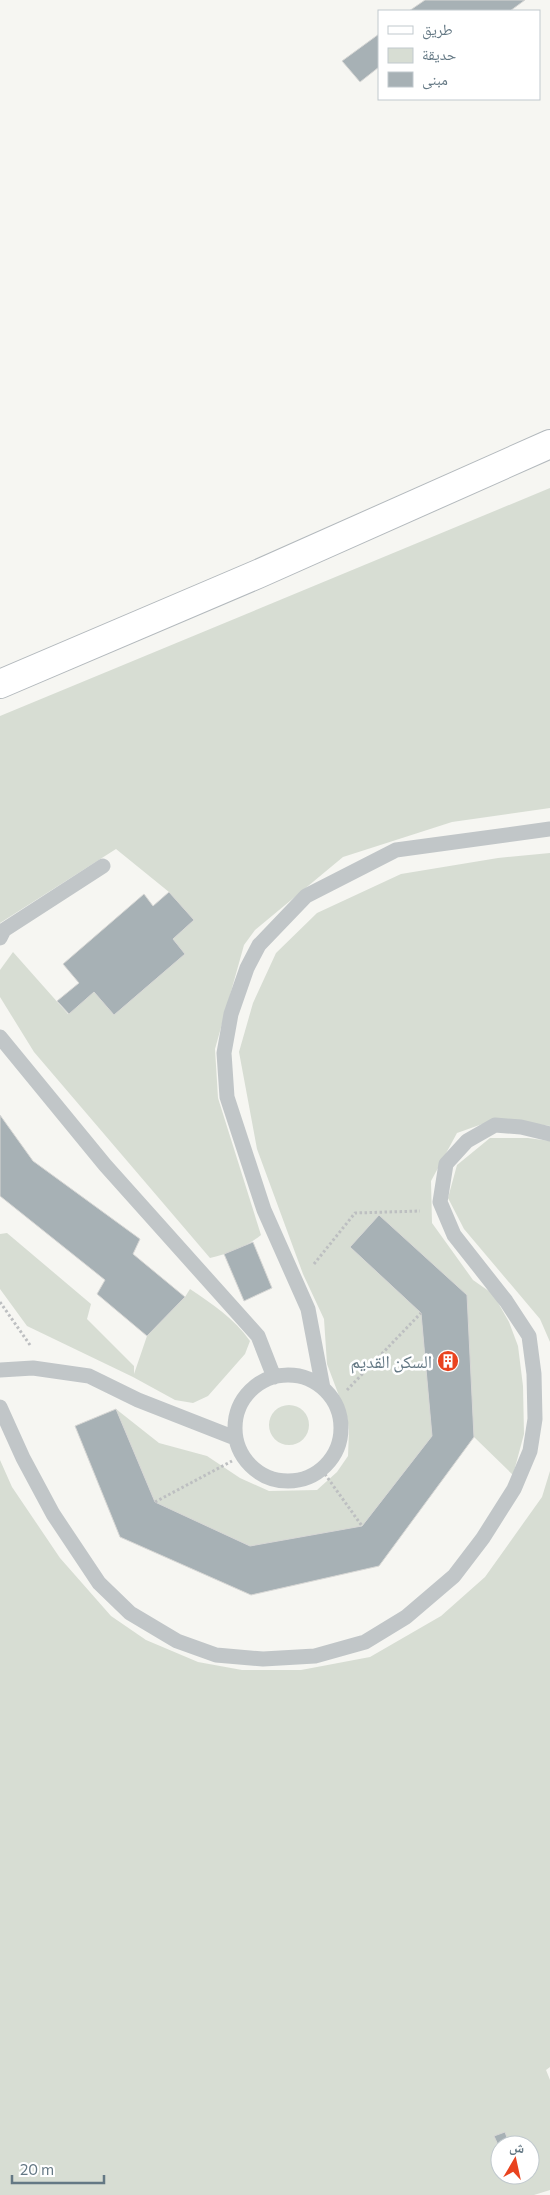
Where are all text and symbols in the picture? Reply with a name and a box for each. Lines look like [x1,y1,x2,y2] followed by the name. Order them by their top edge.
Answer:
[378,10,540,100] legend
[422,20,453,40] text: طريق
[422,45,457,63] text: حديقة
[422,70,448,90] text: مبنى
[436,1349,460,1373] building icon: السكن القديم
[350,1350,432,1374] place label: السكن القديم
[490,2135,540,2185] north arrow
[508,2137,526,2157] text: ش
[12,2152,105,2184] scale bar
[20,2160,54,2178] text: 20 m

